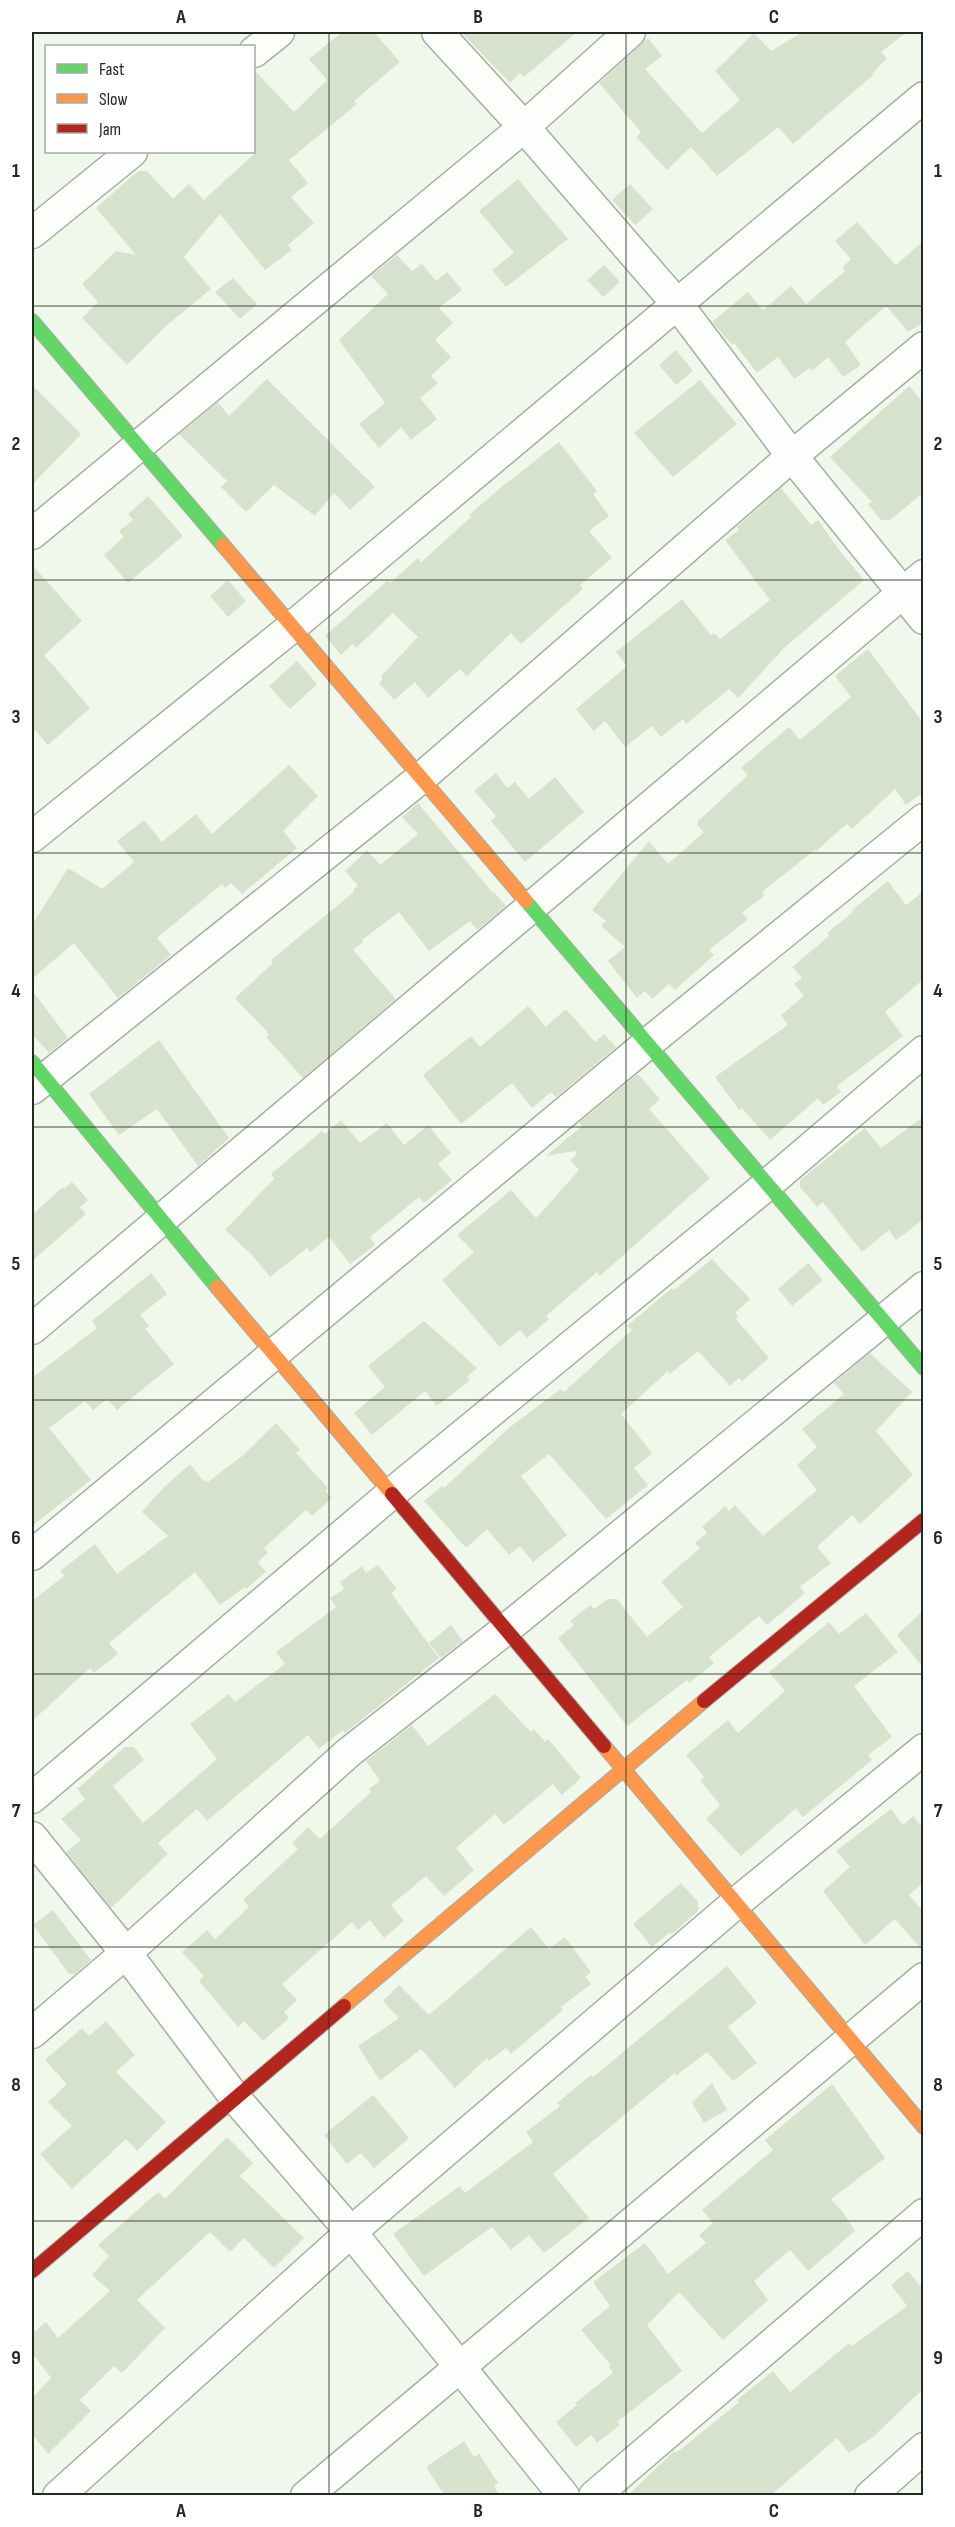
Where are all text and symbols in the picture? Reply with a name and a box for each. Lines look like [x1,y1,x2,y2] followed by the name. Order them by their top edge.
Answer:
[175,5,186,29] text: A
[473,5,483,29] text: B
[769,5,779,29] text: C
[45,45,255,153] legend
[99,59,125,80] text: Fast
[99,89,128,110] text: Slow
[98,119,121,140] text: Jam
[12,159,20,183] text: 1
[934,159,942,183] text: 1
[12,432,20,456] text: 2
[934,432,942,456] text: 2
[12,705,21,729] text: 3
[934,705,943,729] text: 3
[11,979,21,1003] text: 4
[933,979,943,1003] text: 4
[12,1252,21,1276] text: 5
[934,1252,943,1276] text: 5
[11,1526,21,1550] text: 6
[933,1526,943,1550] text: 6
[12,1799,21,1823] text: 7
[934,1799,943,1823] text: 7
[11,2073,21,2097] text: 8
[933,2073,943,2097] text: 8
[11,2346,21,2370] text: 9
[933,2346,943,2370] text: 9
[175,2499,186,2523] text: A
[473,2499,483,2523] text: B
[769,2499,779,2523] text: C

